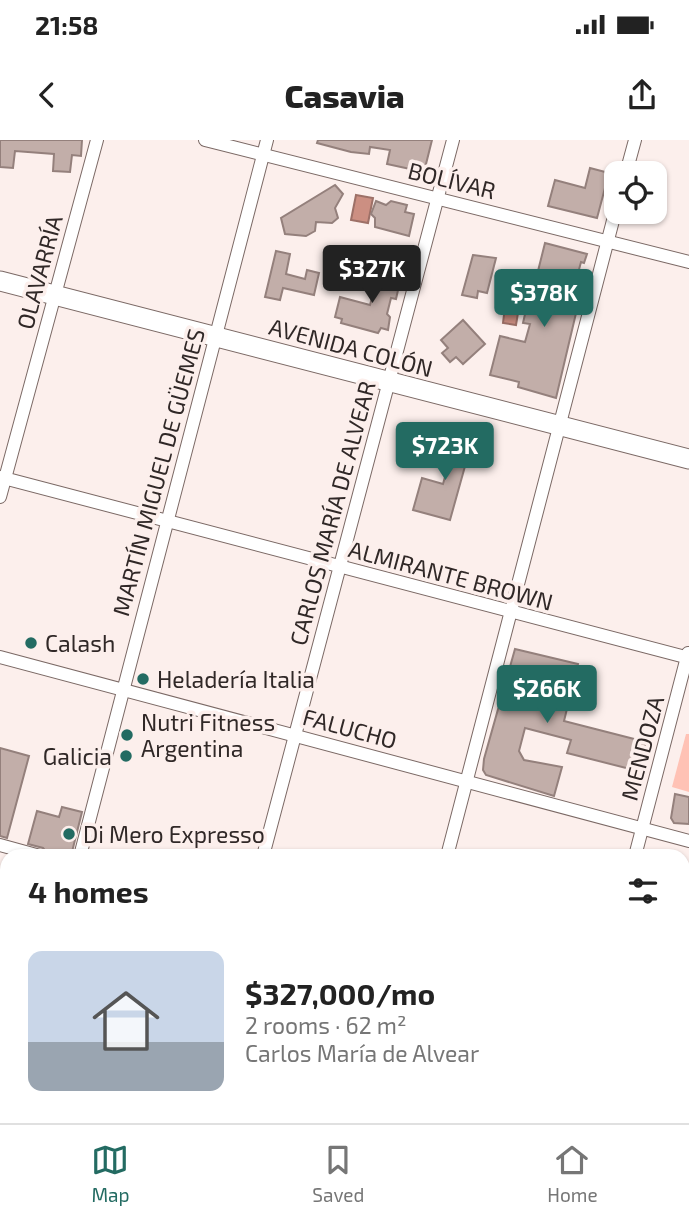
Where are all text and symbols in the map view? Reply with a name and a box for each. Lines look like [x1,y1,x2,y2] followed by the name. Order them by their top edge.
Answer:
[35,9,99,40] text: 21:58
[28,76,66,114] icon: back
[284,76,405,114] text: Casavia
[623,76,661,114] icon: share
[405,156,499,204] street label: BOLÍVAR
[604,161,667,224] map controls
[604,161,667,224] button: locate
[10,211,68,332] street label: OLAVARRÍA
[323,246,421,305] pin: $327K
[339,254,405,282] text: $327K
[495,270,593,329] pin: $378K
[510,278,578,306] text: $378K
[266,312,436,382] street label: AVENIDA COLÓN
[106,325,210,619] street label: MARTÍN MIGUEL DE GÜEMES
[283,378,381,648] street label: CARLOS MARÍA DE ALVEAR
[396,422,494,482] pin: $723K
[412,431,478,459] text: $723K
[346,534,556,616] street label: ALMIRANTE BROWN
[45,629,115,657] place label: Calash
[23,635,39,651] marker: Calash
[157,665,315,693] place label: Heladería Italia
[498,666,596,725] pin: $266K
[135,671,151,687] marker: Heladería Italia
[513,674,581,702] text: $266K
[615,692,670,803] street label: MENDOZA
[300,702,400,754] street label: FALUCHO
[141,708,275,762] place label: Nutri Fitness Argentina
[119,727,135,743] marker: Nutri Fitness Argentina
[43,742,112,770] place label: Galicia
[118,748,134,764] marker: Galicia
[83,820,265,848] place label: Di Mero Expresso
[61,826,77,842] marker: Di Mero Expresso
[624,872,662,910] icon: filters
[28,873,149,909] text: 4 homes
[245,975,435,1011] text: $327,000/mo
[84,979,168,1063] icon: home
[245,1011,407,1039] text: 2 rooms · 62 m²
[245,1039,479,1067] text: Carlos María de Alvear
[91,1141,130,1206] tab: Map
[312,1141,364,1206] tab: Saved
[547,1141,598,1206] tab: Home

